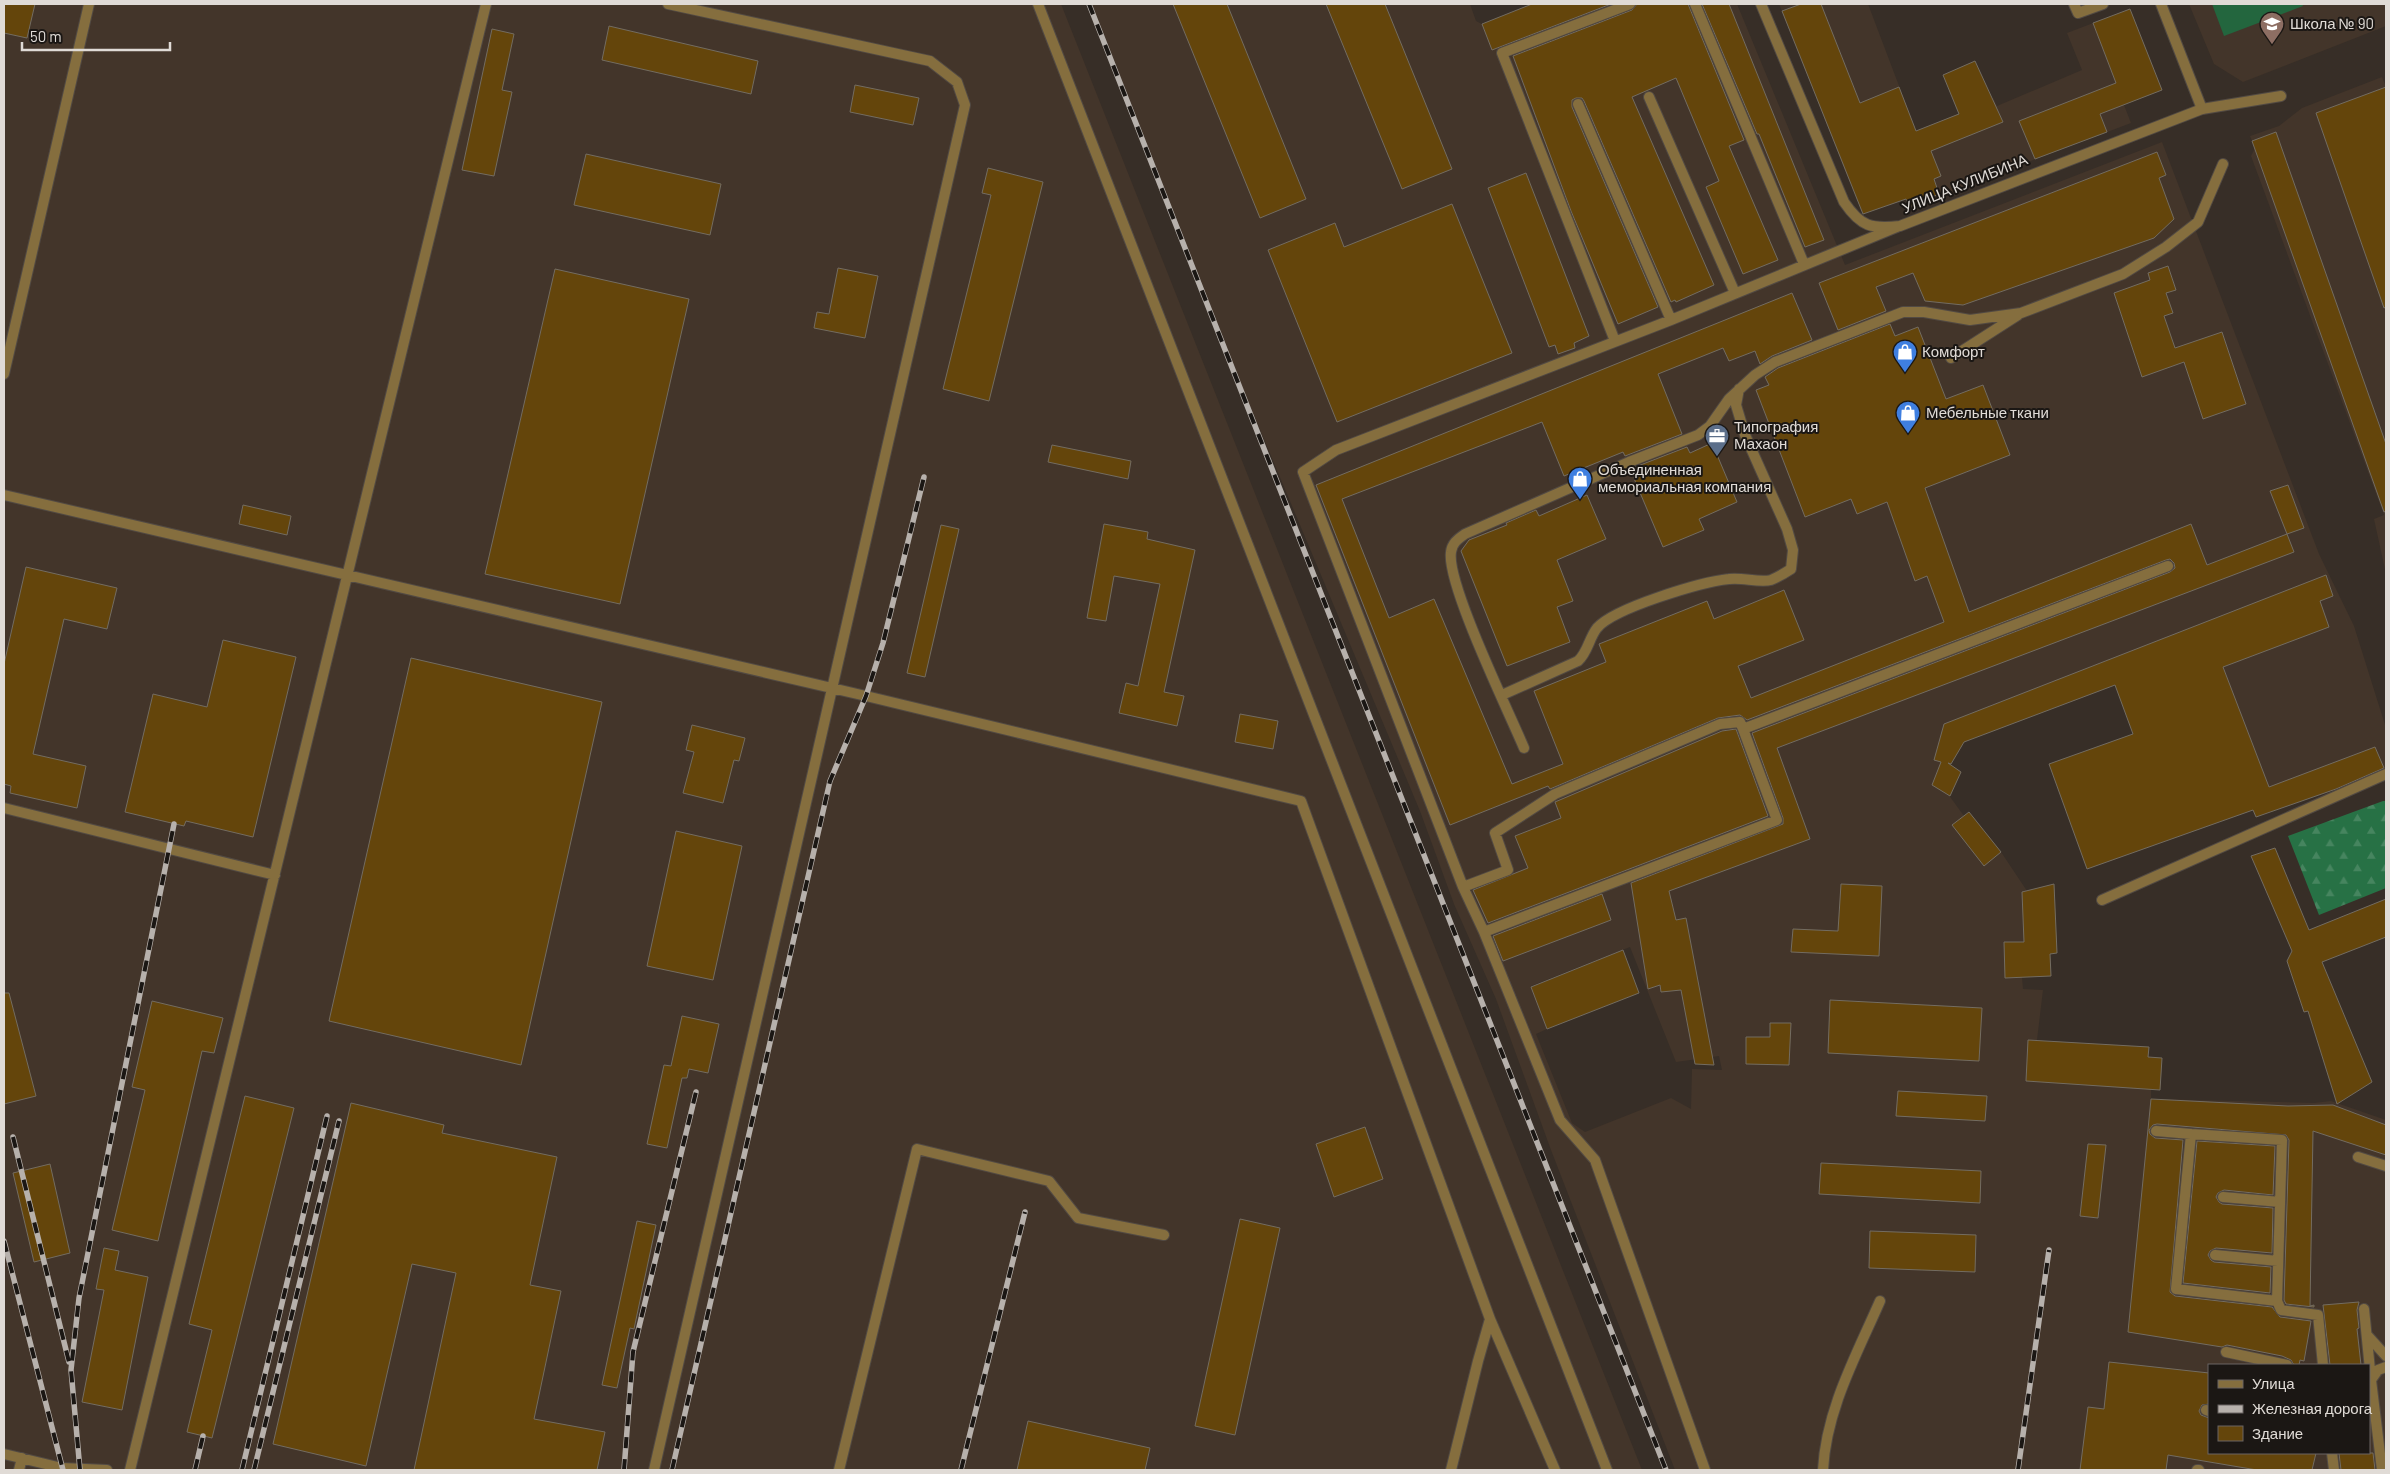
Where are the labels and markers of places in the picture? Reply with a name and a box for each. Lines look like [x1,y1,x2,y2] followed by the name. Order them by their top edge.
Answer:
[2259,11,2285,45] school or university icon: Школа № 90
[2290,14,2374,32] place label: Школа № 90
[1892,339,1918,373] shop icon: Комфорт
[1922,342,1985,360] place label: Комфорт
[1895,400,1921,434] shop icon: Мебельные ткани
[1926,403,2049,421] place label: Мебельные ткани
[1734,417,1818,452] place label: Типография Махаон
[1704,423,1730,457] office icon: Типография Махаон
[1598,460,1771,495] place label: Объединенная мемориальная компания
[1567,466,1593,500] shop icon: Объединенная мемориальная компания

